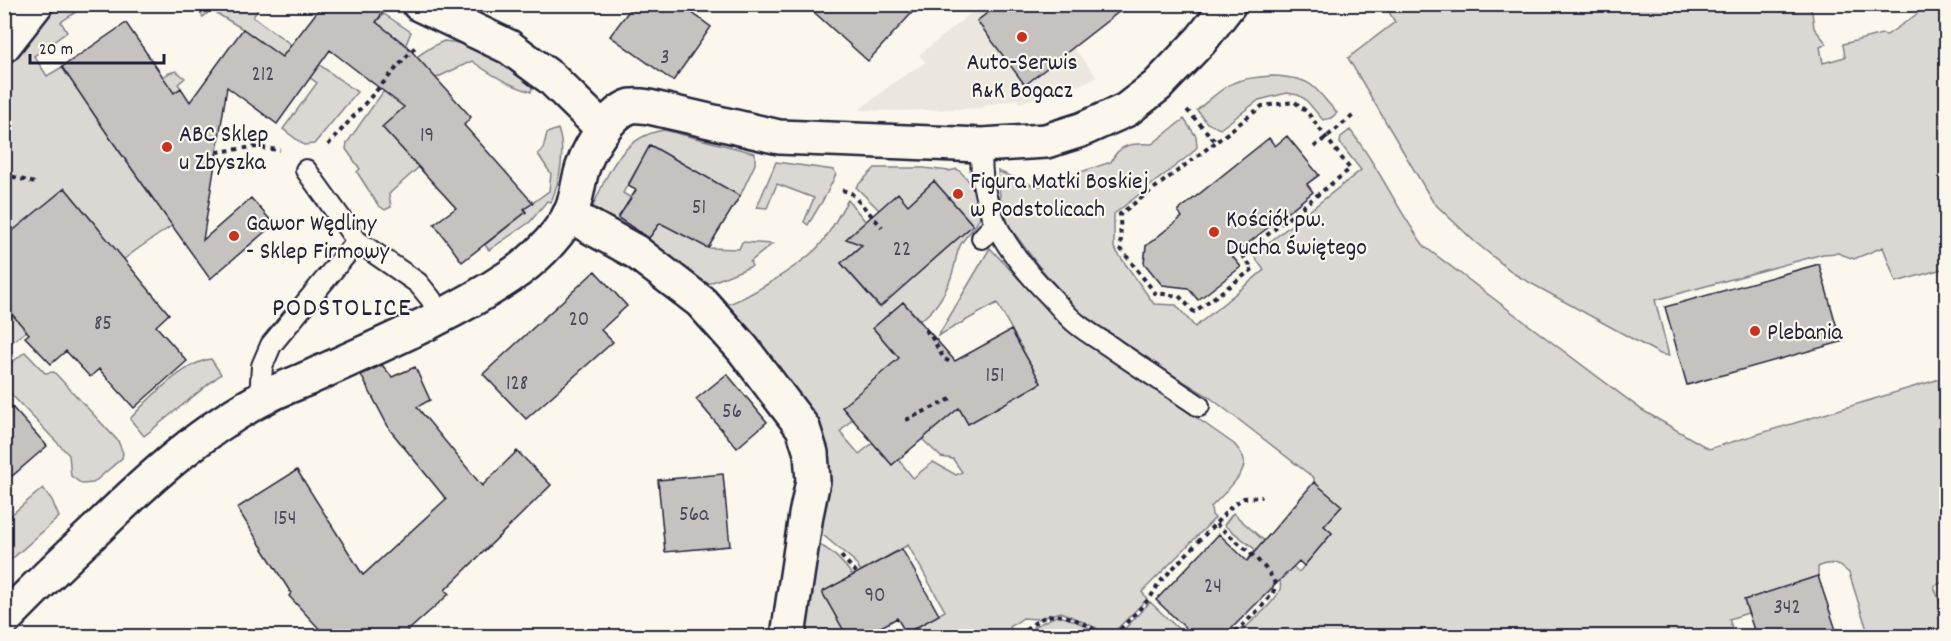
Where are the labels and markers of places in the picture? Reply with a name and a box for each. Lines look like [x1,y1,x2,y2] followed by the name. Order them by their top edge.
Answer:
[1015,30,1029,44] marker: Auto-Serwis R&K Bogacz
[966,47,1078,109] place label: Auto-Serwis R&K Bogacz
[179,119,269,181] place label: ABC Sklep u Zbyszka
[160,140,174,154] marker: ABC Sklep u Zbyszka
[970,166,1149,228] place label: Figura Matki Boskiej w Podstolicach
[951,187,965,201] marker: Figura Matki Boskiej w Podstolicach
[1226,204,1367,266] place label: Kościół pw. Ducha Świętego
[246,208,391,270] place label: Gawor Wędliny - Sklep Firmowy
[1207,225,1221,239] marker: Kościół pw. Ducha Świętego
[227,229,241,243] marker: Gawor Wędliny - Sklep Firmowy
[1767,317,1843,351] place label: Plebania
[1748,324,1762,338] marker: Plebania

